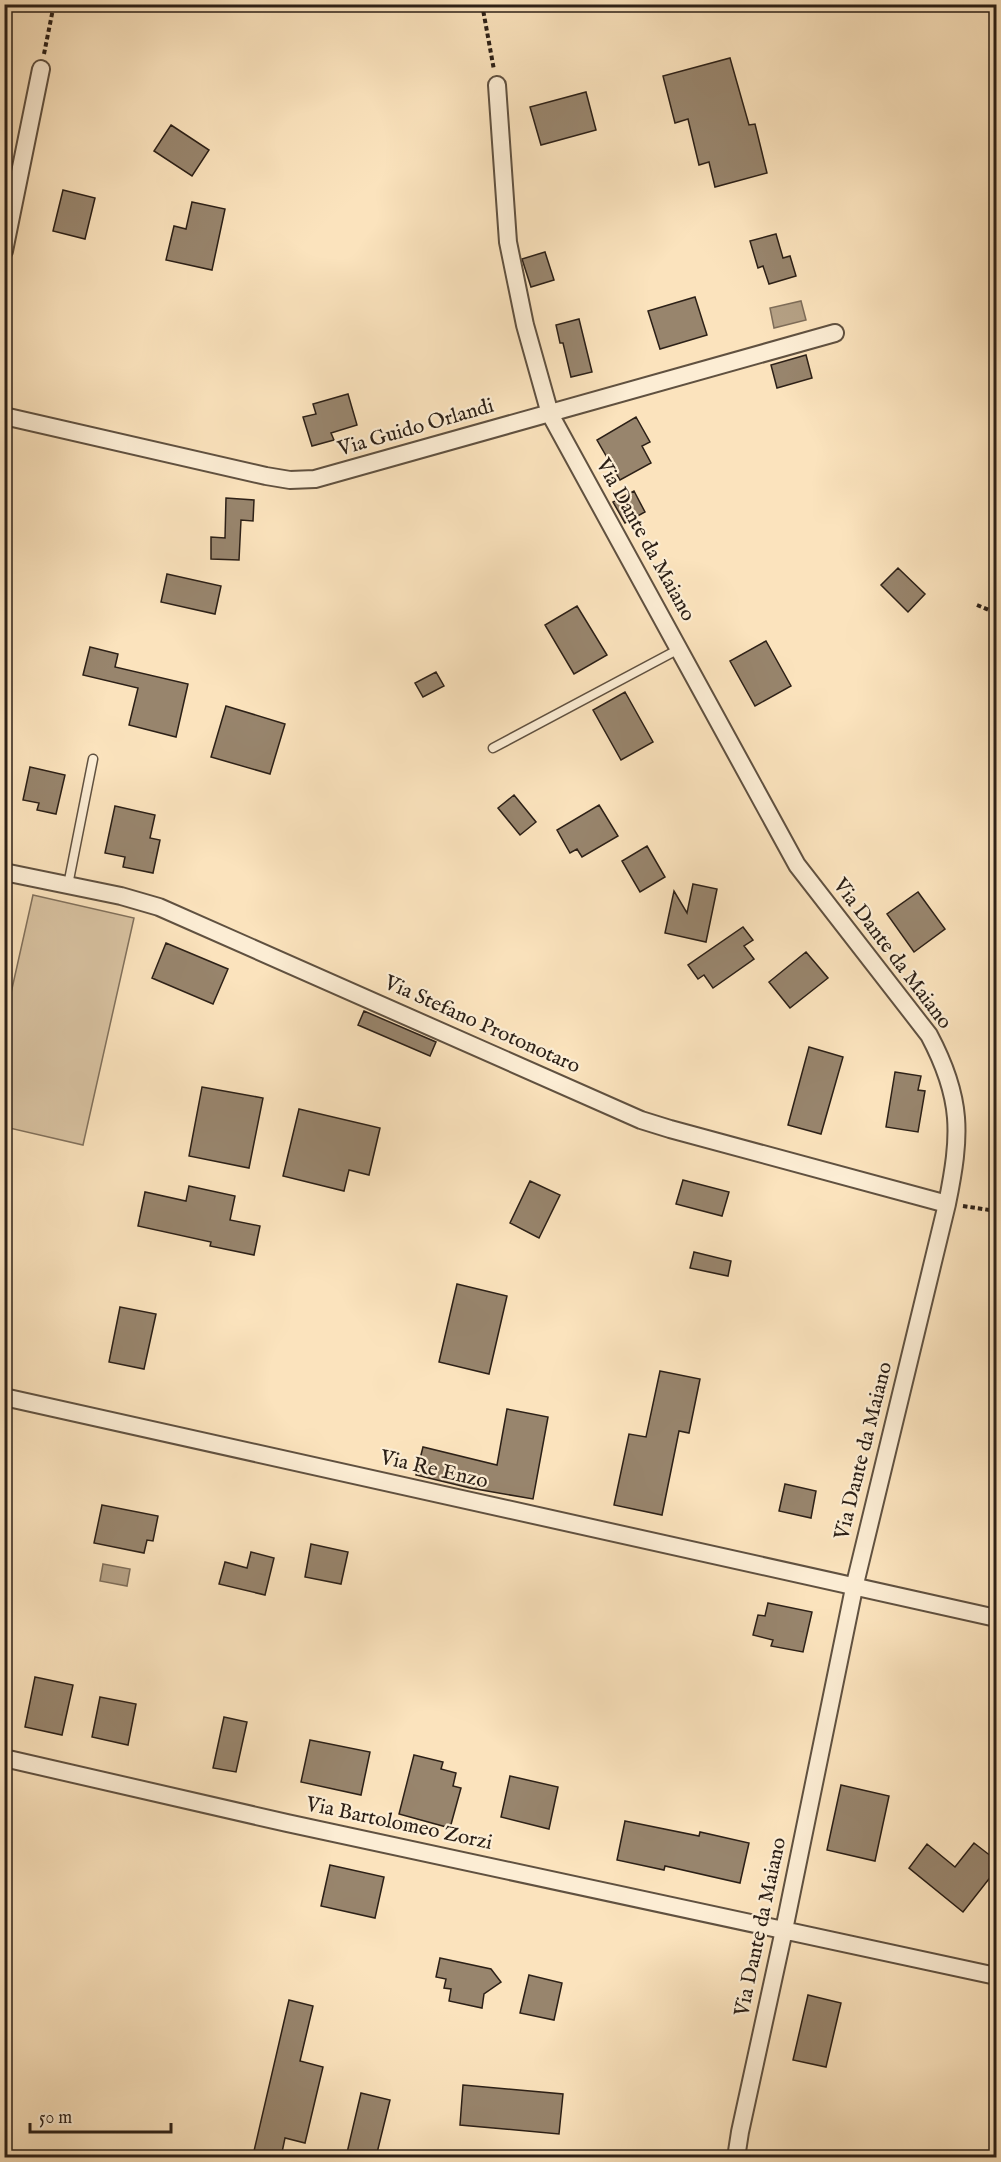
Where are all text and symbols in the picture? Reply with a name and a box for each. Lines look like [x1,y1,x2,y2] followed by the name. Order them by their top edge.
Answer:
[334,393,497,463] street label: Via Guido Orlandi
[588,453,701,626] street label: Via Dante da Maiano
[826,872,958,1035] street label: Via Dante da Maiano
[379,969,584,1080] street label: Via Stefano Protonotaro
[829,1359,899,1544] street label: Via Dante da Maiano
[376,1444,491,1496] street label: Via Re Enzo
[302,1791,495,1857] street label: Via Bartolomeo Zorzi
[729,1835,793,2020] street label: Via Dante da Maiano
[30,2096,171,2134] scale bar
[39,2107,72,2130] text: 50 m

